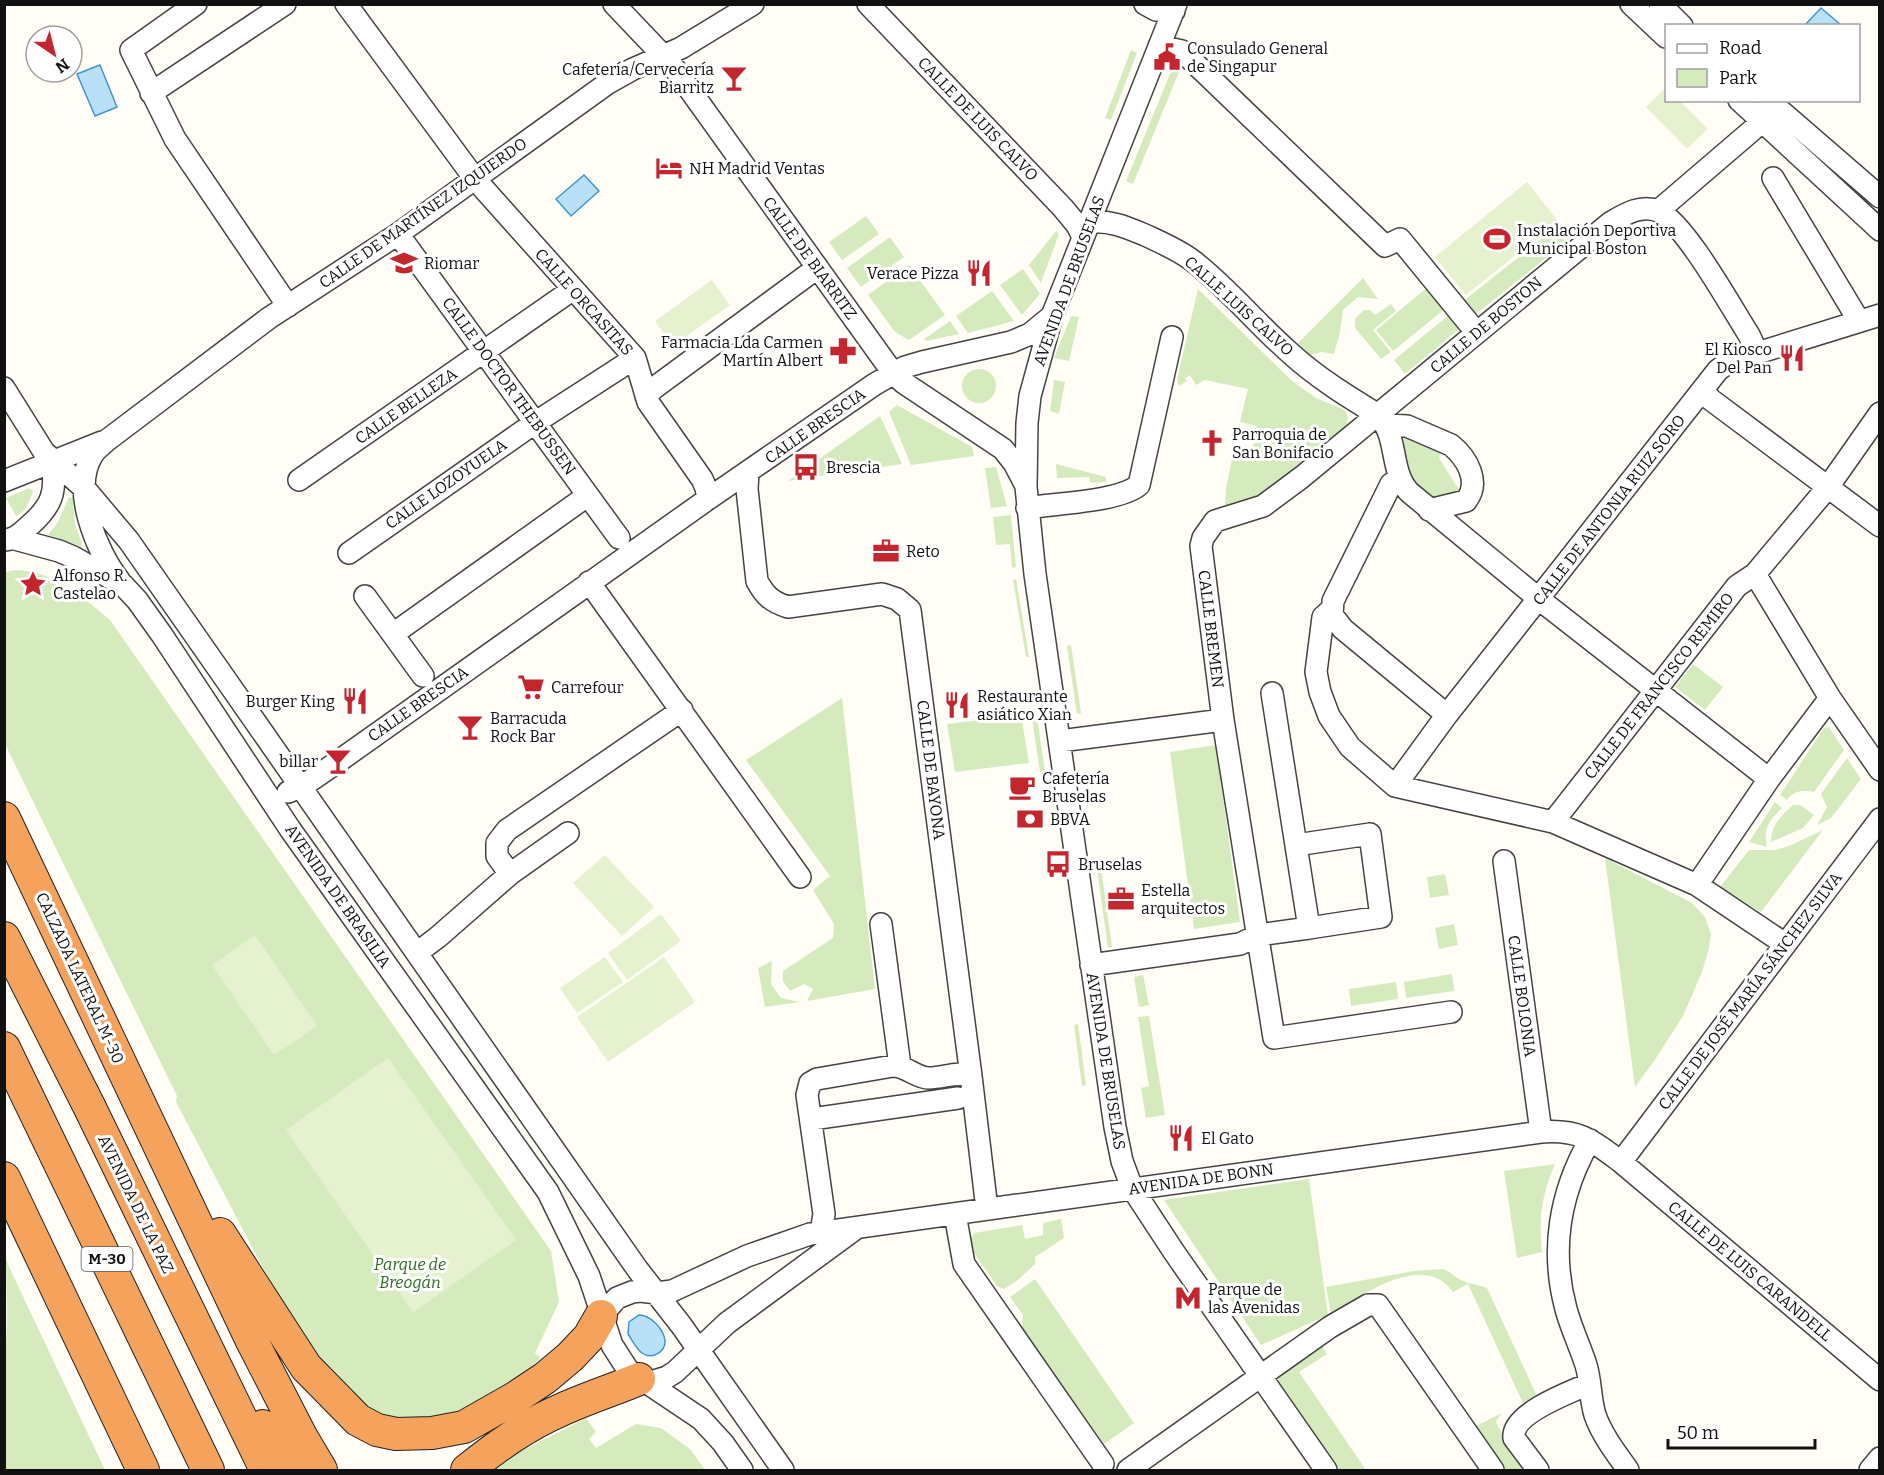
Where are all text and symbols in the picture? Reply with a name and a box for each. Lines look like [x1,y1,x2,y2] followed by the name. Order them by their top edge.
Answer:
[24,24,84,84] north arrow
[1665,24,1860,102] legend
[1719,37,1762,59] text: Road
[1187,39,1329,76] place label: Consulado General de Singapur
[1152,42,1182,72] public building icon: Consulado General de Singapur
[914,53,1042,185] street label: CALLE DE LUIS CALVO
[52,55,73,77] text: N
[562,60,714,97] place label: Cafetería/Cervecería Biarritz
[719,63,749,93] bar icon: Cafetería/Cervecería Biarritz
[1719,67,1758,89] text: Park
[315,133,531,292] street label: CALLE DE MARTÍNEZ IZQUIERDO
[654,153,684,183] hotel icon: NH Madrid Ventas
[689,159,825,178] place label: NH Madrid Ventas
[759,193,861,323] street label: CALLE DE BIARRITZ
[1029,193,1109,369] street label: AVENIDA DE BRUSELAS
[1517,221,1677,258] place label: Instalación Deportiva Municipal Boston
[1482,224,1512,254] sports icon: Instalación Deportiva Municipal Boston
[531,245,637,359] street label: CALLE ORCASITAS
[389,248,419,278] school or university icon: Riomar
[1181,252,1297,360] street label: CALLE LUIS CALVO
[424,254,479,273] place label: Riomar
[964,258,994,288] restaurant icon: Verace Pizza
[867,264,959,283] place label: Verace Pizza
[1426,272,1546,377] street label: CALLE DE BOSTON
[438,293,580,479] street label: CALLE DOCTOR THEBUSSEN
[661,333,823,370] place label: Farmacia Lda Carmen Martín Albert
[828,336,858,366] pharmacy icon: Farmacia Lda Carmen Martín Albert
[1704,340,1772,377] place label: El Kiosco Del Pan
[1777,343,1807,373] restaurant icon: El Kiosco Del Pan
[352,364,461,448] street label: CALLE BELLEZA
[761,384,869,468] street label: CALLE BRESCIA
[1529,411,1689,609] street label: CALLE DE ANTONIA RUIZ SORO
[1232,425,1334,462] place label: Parroquia de San Bonifacio
[1197,428,1227,458] church icon: Parroquia de San Bonifacio
[382,435,511,533] street label: CALLE LOZOYUELA
[791,452,821,482] bus stop icon: Brescia
[826,458,881,477] place label: Brescia
[871,536,901,566] office icon: Reto
[906,542,940,561] place label: Reto
[53,566,127,603] place label: Alfonso R. Castelao
[18,569,48,599] place icon: Alfonso R. Castelao
[1194,569,1228,689] street label: CALLE BREMEN
[1580,589,1738,783] street label: CALLE DE FRANCISCO REMIRO
[364,662,472,746] street label: CALLE BRESCIA
[516,672,546,702] supermarket icon: Carrefour
[551,678,624,697] place label: Carrefour
[340,686,370,716] restaurant icon: Burger King
[977,687,1072,724] place label: Restaurante asiático Xian
[942,690,972,720] restaurant icon: Restaurante asiático Xian
[246,692,335,711] place label: Burger King
[913,699,949,842] street label: CALLE DE BAYONA
[490,709,567,746] place label: Barracuda Rock Bar
[455,712,485,742] bar icon: Barracuda Rock Bar
[323,746,353,776] bar icon: billar
[279,752,318,771] place label: billar
[1042,769,1110,806] place label: Cafetería Bruselas
[1007,772,1037,802] cafe icon: Cafetería Bruselas
[1015,804,1045,834] bank icon: BBVA
[1050,810,1091,829] place label: BBVA
[281,821,395,972] street label: AVENIDA DE BRASILIA
[1043,849,1073,879] bus stop icon: Bruselas
[1078,855,1142,874] place label: Bruselas
[1654,867,1846,1114] street label: CALLE DE JOSÉ MARÍA SÁNCHEZ SILVA
[1141,881,1225,918] place label: Estella arquitectos
[1106,884,1136,914] office icon: Estella arquitectos
[32,889,128,1067] street label: CALZADA LATERAL M-30
[1504,934,1540,1059] street label: CALLE BOLONIA
[1083,971,1129,1151] street label: AVENIDA DE BRUSELAS
[1166,1123,1196,1153] restaurant icon: El Gato
[1201,1129,1254,1148] place label: El Gato
[94,1132,178,1277] street label: AVENIDA DE LA PAZ
[1127,1159,1275,1199] street label: AVENIDA DE BONN
[1664,1197,1836,1345] street label: CALLE DE LUIS CARANDELL
[82,1247,132,1271] road number: M-30
[374,1255,446,1292] park label: Parque de Breogán
[1208,1280,1300,1317] place label: Parque de las Avenidas
[1173,1283,1203,1313] metro station icon: Parque de las Avenidas
[1668,1412,1815,1450] scale bar
[1677,1422,1719,1444] text: 50 m

